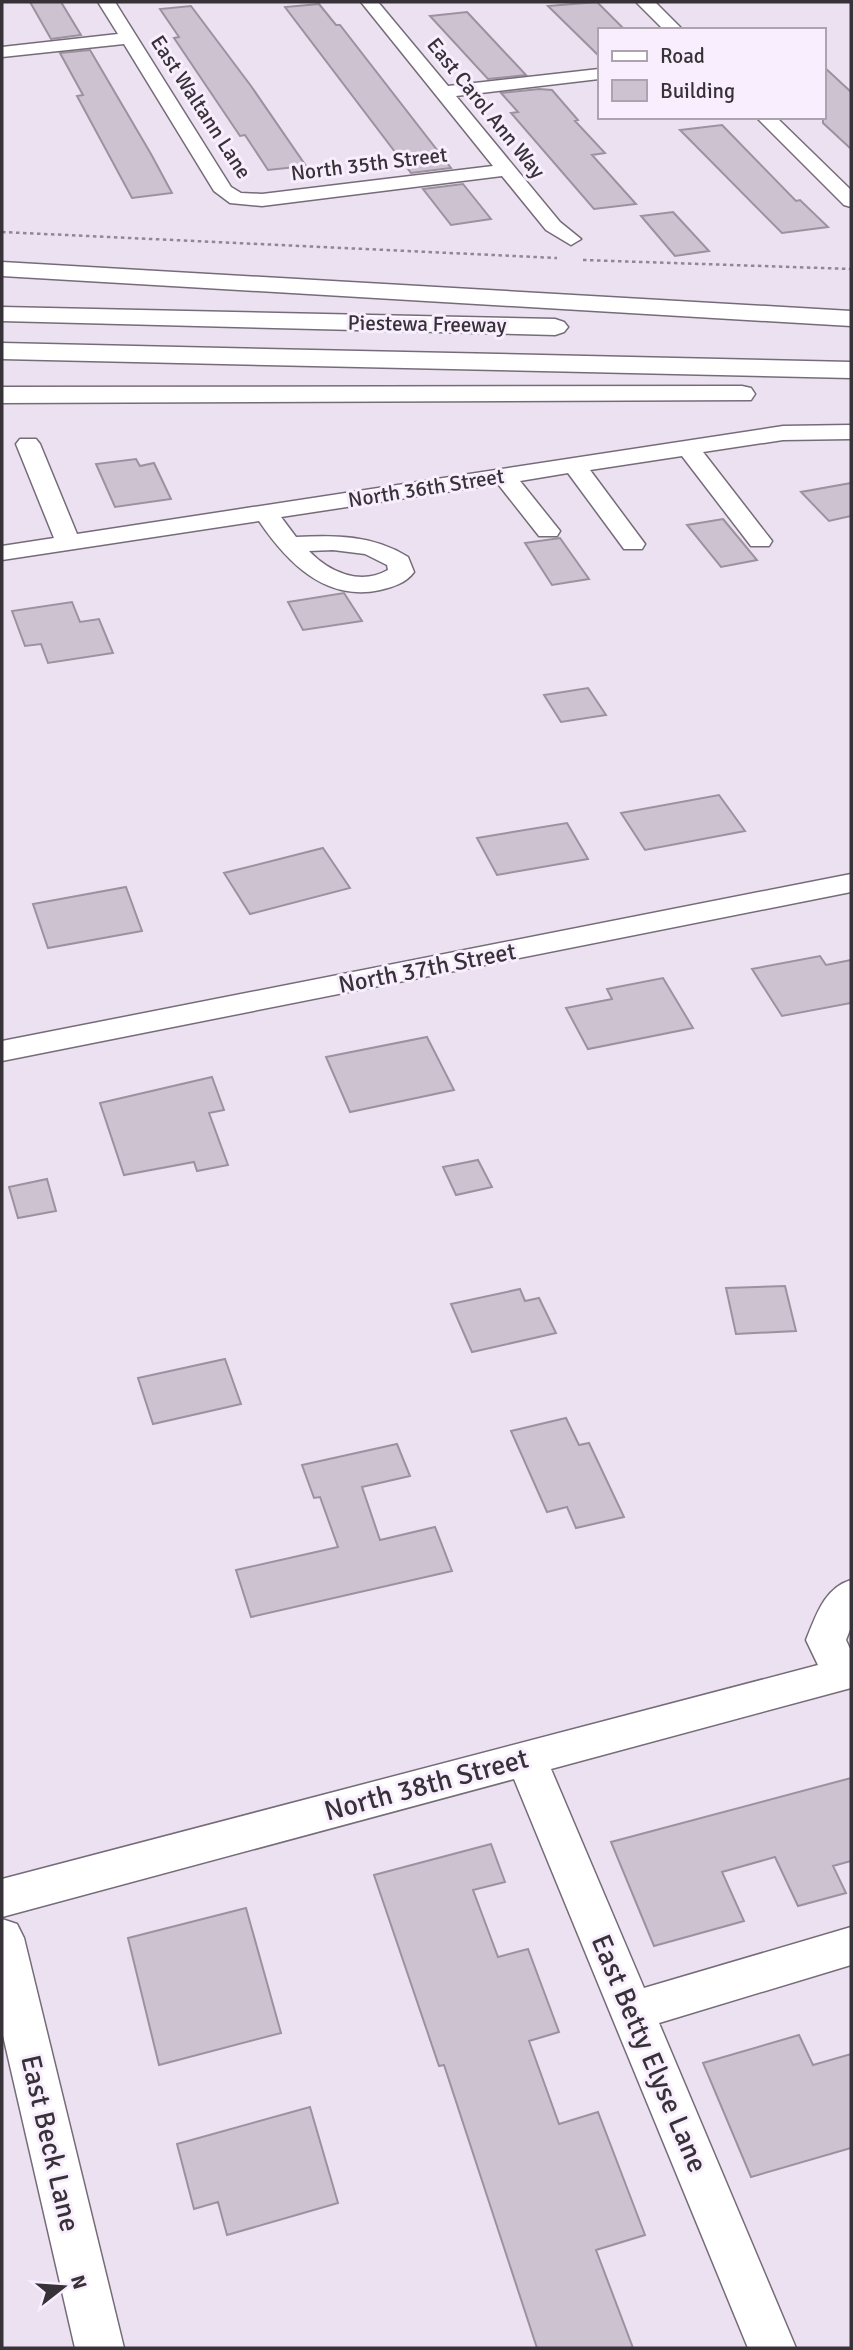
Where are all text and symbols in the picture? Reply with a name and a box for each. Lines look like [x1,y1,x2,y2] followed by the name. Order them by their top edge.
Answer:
[598,28,825,119] legend
[145,30,257,184] street label: East Waltann Lane
[421,32,551,184] street label: East Carol Ann Way
[660,43,705,69] text: Road
[660,78,735,104] text: Building
[289,141,449,187] street label: North 35th Street
[347,310,507,338] street label: Piestewa Freeway
[346,463,506,513] street label: North 36th Street
[336,936,518,1000] street label: North 37th Street
[320,1741,532,1829] street label: North 38th Street
[584,1929,715,2177] street label: East Betty Elyse Lane
[13,2052,87,2235] street label: East Beck Lane
[28,2252,98,2322] north arrow
[65,2272,92,2292] text: N

